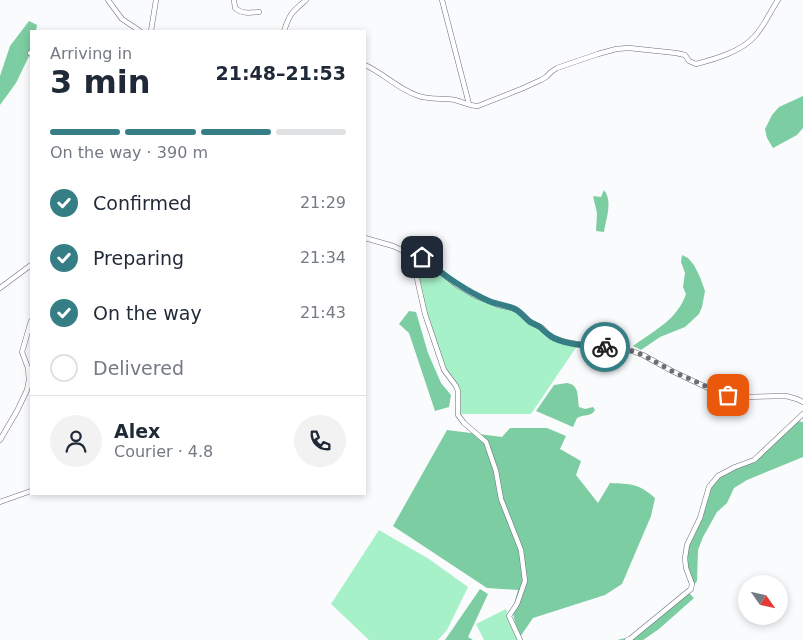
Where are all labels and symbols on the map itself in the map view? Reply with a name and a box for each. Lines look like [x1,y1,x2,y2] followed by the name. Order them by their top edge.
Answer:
[401,236,443,278] pin
[580,322,630,372] courier
[707,374,749,416] pin
[738,575,788,625] north arrow

